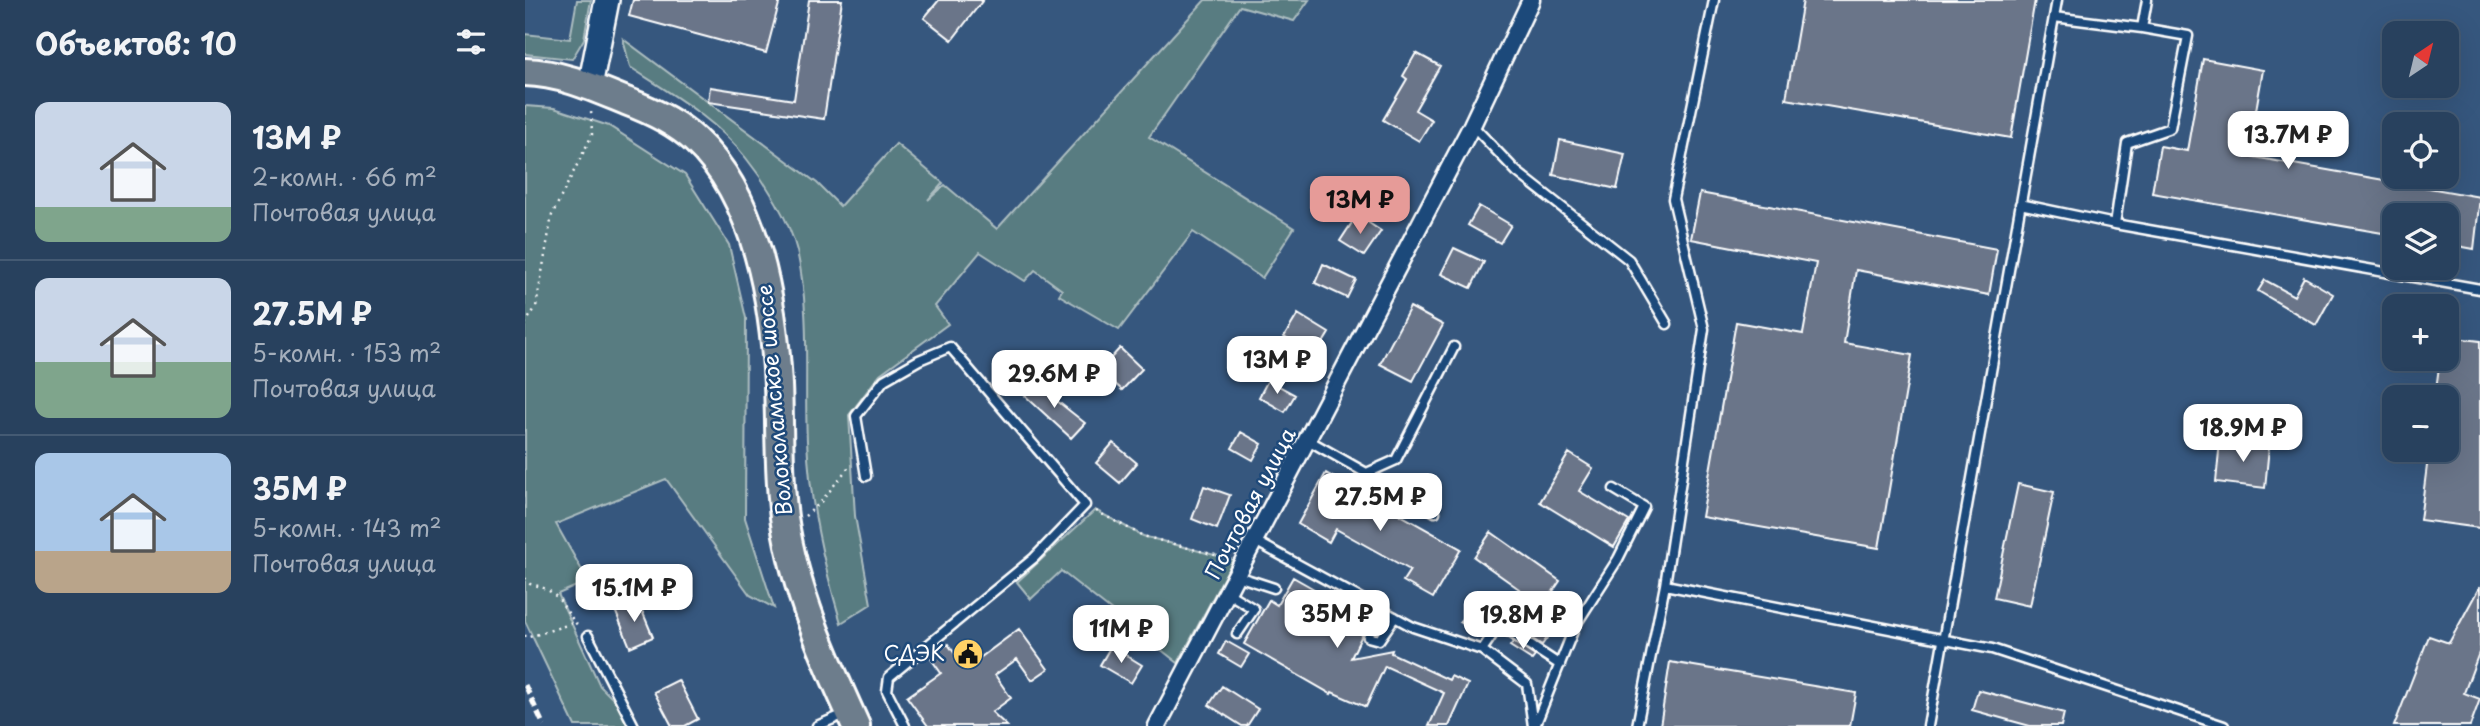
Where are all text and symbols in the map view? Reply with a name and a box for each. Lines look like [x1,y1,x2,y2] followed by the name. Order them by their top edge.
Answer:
[35,20,237,65] text: Объектов: 10
[2382,21,2459,98] north arrow
[2382,21,2459,462] map controls
[452,23,490,61] icon: filters
[2223,111,2353,171] pin: 13.7M ₽
[2382,112,2459,189] button: locate
[252,114,341,159] text: 13M ₽
[2244,116,2332,151] text: 13.7M ₽
[91,130,175,214] icon: home
[252,159,437,194] text: 2-комн. · 66 m²
[1311,176,1409,236] pin: 13M ₽
[1326,181,1394,216] text: 13M ₽
[252,194,436,229] text: Почтовая улица
[2382,203,2459,280] button: layers
[747,283,799,517] street label: Волоколамское шоссе
[252,290,372,335] text: 27.5M ₽
[2382,294,2459,371] button: +
[91,306,175,390] icon: home
[252,335,441,370] text: 5-комн. · 153 m²
[1228,336,1326,396] pin: 13M ₽
[1243,341,1311,376] text: 13M ₽
[989,350,1119,410] pin: 29.6M ₽
[1008,355,1100,390] text: 29.6M ₽
[252,370,436,405] text: Почтовая улица
[2382,385,2459,462] button: −
[2178,405,2308,464] pin: 18.9M ₽
[2199,409,2287,444] text: 18.9M ₽
[1196,421,1303,585] street label: Почтовая улица
[252,465,347,510] text: 35M ₽
[1315,474,1445,533] pin: 27.5M ₽
[1334,478,1426,513] text: 27.5M ₽
[91,481,175,565] icon: home
[252,510,442,545] text: 5-комн. · 143 m²
[252,545,436,580] text: Почтовая улица
[569,564,699,624] pin: 15.1M ₽
[592,569,676,604] text: 15.1M ₽
[1288,590,1386,650] pin: 35M ₽
[1458,592,1588,651] pin: 19.8M ₽
[1301,595,1373,630] text: 35M ₽
[1480,596,1566,631] text: 19.8M ₽
[1072,606,1170,665] pin: 11M ₽
[1089,610,1153,645] text: 11M ₽
[883,636,945,668] place label: СДЭК
[951,637,985,671] public building icon: СДЭК

